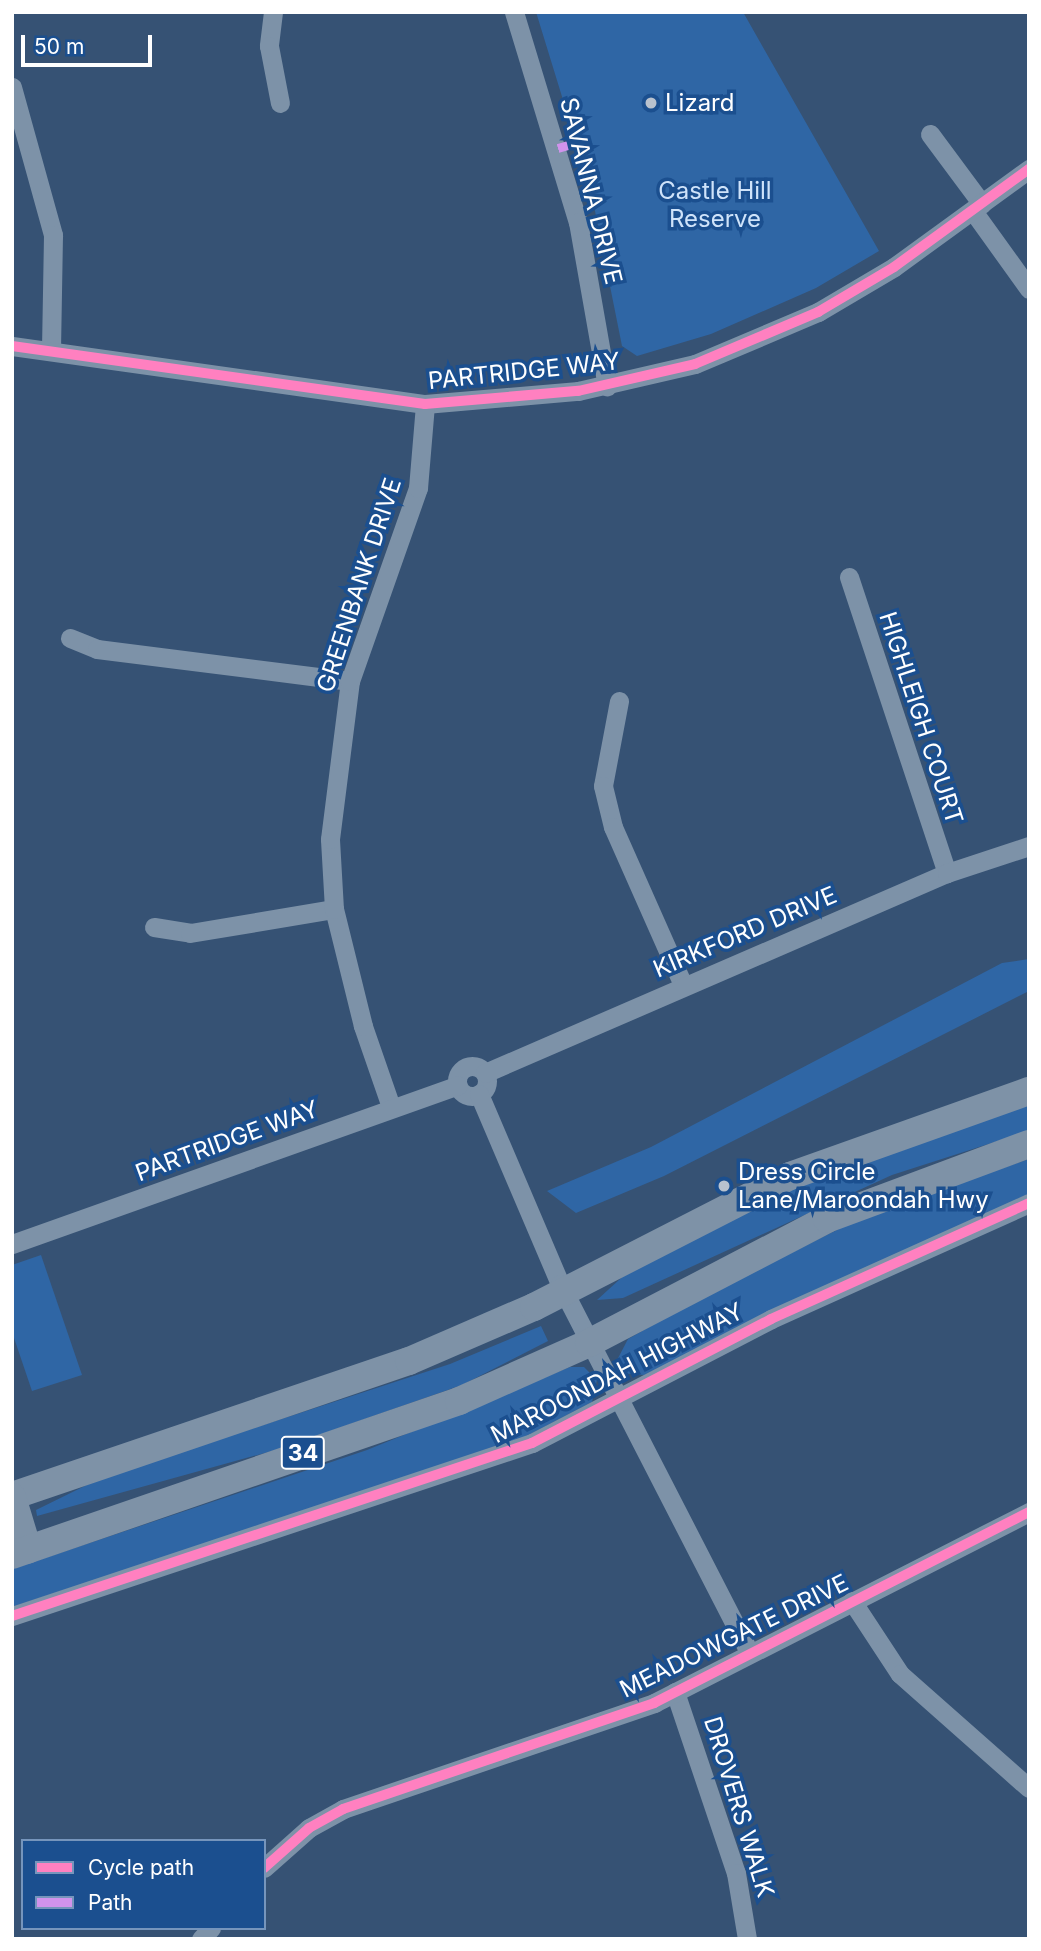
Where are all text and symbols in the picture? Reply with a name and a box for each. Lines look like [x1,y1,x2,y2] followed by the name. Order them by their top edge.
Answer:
[24,21,156,65] scale bar
[34,34,84,59] text: 50 m
[665,89,734,117] place label: Lizard
[554,95,628,287] street label: SAVANNA DRIVE
[643,95,659,111] marker: Lizard
[658,177,772,233] park label: Castle Hill Reserve
[427,347,621,395] street label: PARTRIDGE WAY
[311,474,407,696] street label: GREENBANK DRIVE
[873,608,969,828] street label: HIGHLEIGH COURT
[649,880,841,984] street label: KIRKFORD DRIVE
[132,1095,322,1187] street label: PARTRIDGE WAY
[738,1158,989,1214] place label: Dress Circle Lane/Maroondah Hwy
[716,1178,732,1194] marker: Dress Circle Lane/Maroondah Hwy
[486,1297,748,1449] street label: MAROONDAH HIGHWAY
[280,1434,326,1472] road number: 34
[615,1568,853,1704] street label: MEADOWGATE DRIVE
[698,1713,780,1901] street label: DROVERS WALK
[21,1839,266,1930] legend
[88,1855,194,1880] text: Cycle path
[88,1890,133,1915] text: Path

